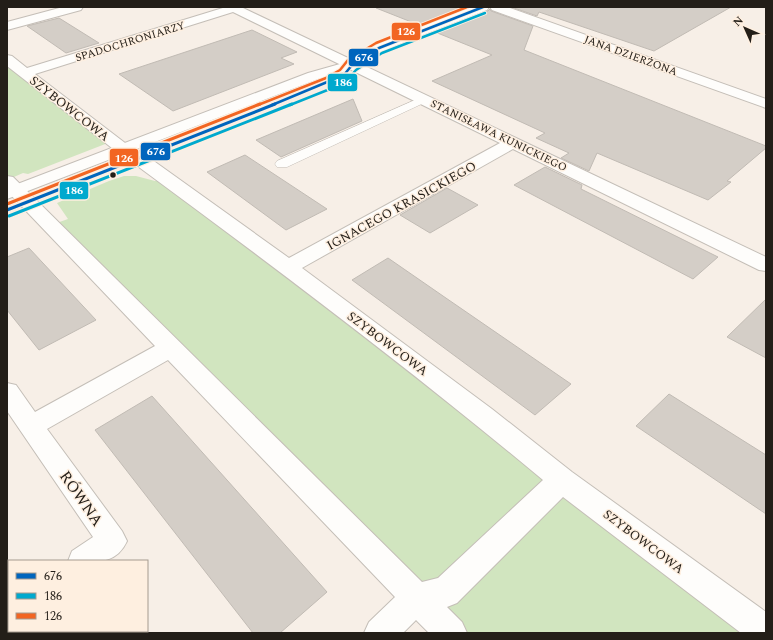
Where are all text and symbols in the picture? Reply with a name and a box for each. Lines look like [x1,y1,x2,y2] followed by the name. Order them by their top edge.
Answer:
[725,8,765,48] north arrow
[729,12,747,30] text: N
[73,17,187,66] street label: SPADOCHRONIARZY
[391,22,421,41] line badge: 126
[397,23,415,40] text: 126
[582,31,680,80] street label: JANA DZIERŻONA
[348,48,379,67] line badge: 676
[355,49,373,66] text: 676
[25,71,114,147] street label: SZYBOWCOWA
[327,73,358,92] line badge: 186
[334,74,352,91] text: 186
[428,95,570,176] street label: STANISŁAWA KUNICKIEGO
[140,142,171,161] line badge: 676
[147,143,165,160] text: 676
[109,148,139,167] line badge: 126
[115,150,133,167] text: 126
[323,156,480,255] street label: IGNACEGO KRASICKIEGO
[108,170,118,180] unlabelled marker
[59,181,89,200] line badge: 186
[65,182,83,199] text: 186
[343,307,432,381] street label: SZYBOWCOWA
[53,466,109,531] street label: RÓWNA
[599,505,688,579] street label: SZYBOWCOWA
[8,560,148,632] legend
[44,567,62,586] text: 676
[44,587,62,606] text: 186
[44,607,62,626] text: 126

